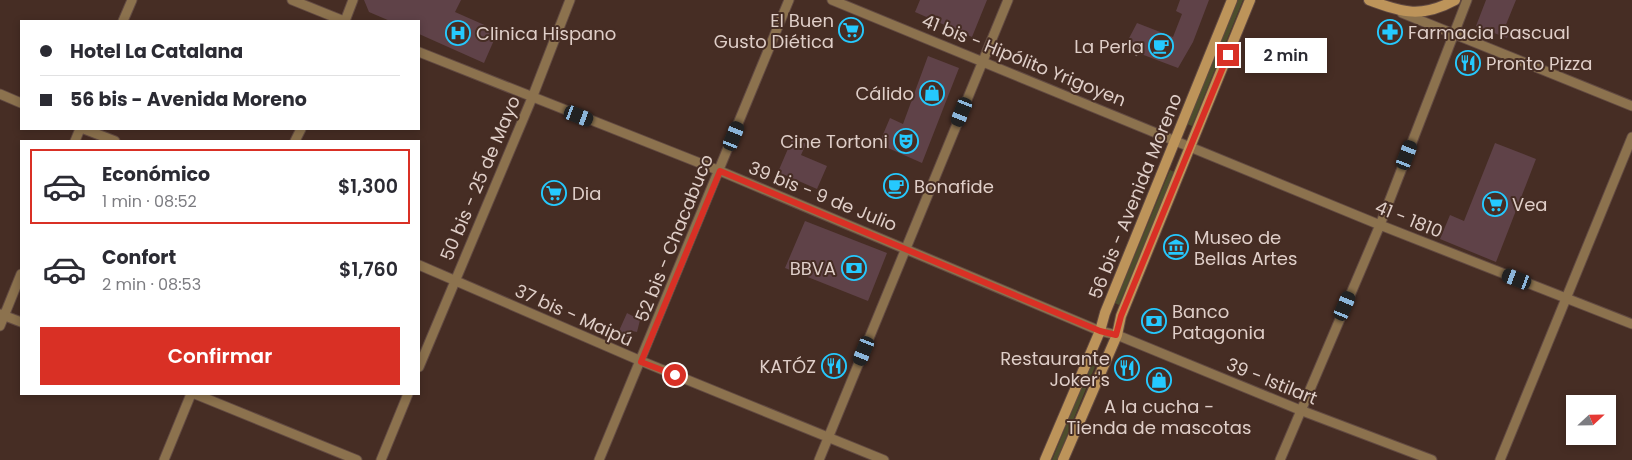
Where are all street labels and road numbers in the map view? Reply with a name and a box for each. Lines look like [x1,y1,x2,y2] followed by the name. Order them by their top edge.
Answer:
[918,8,1130,112] street label: 41 bis - Hipólito Yrigoyen
[1082,90,1188,302] street label: 56 bis - Avenida Moreno
[434,92,526,264] street label: 50 bis - 25 de Mayo
[629,150,719,326] street label: 52 bis - Chacabuco
[745,155,901,237] street label: 39 bis - 9 de Julio
[1371,194,1447,244] street label: 41 - 1810
[511,278,637,352] street label: 37 bis - Maipú
[1223,351,1321,411] street label: 39 - Istilart

